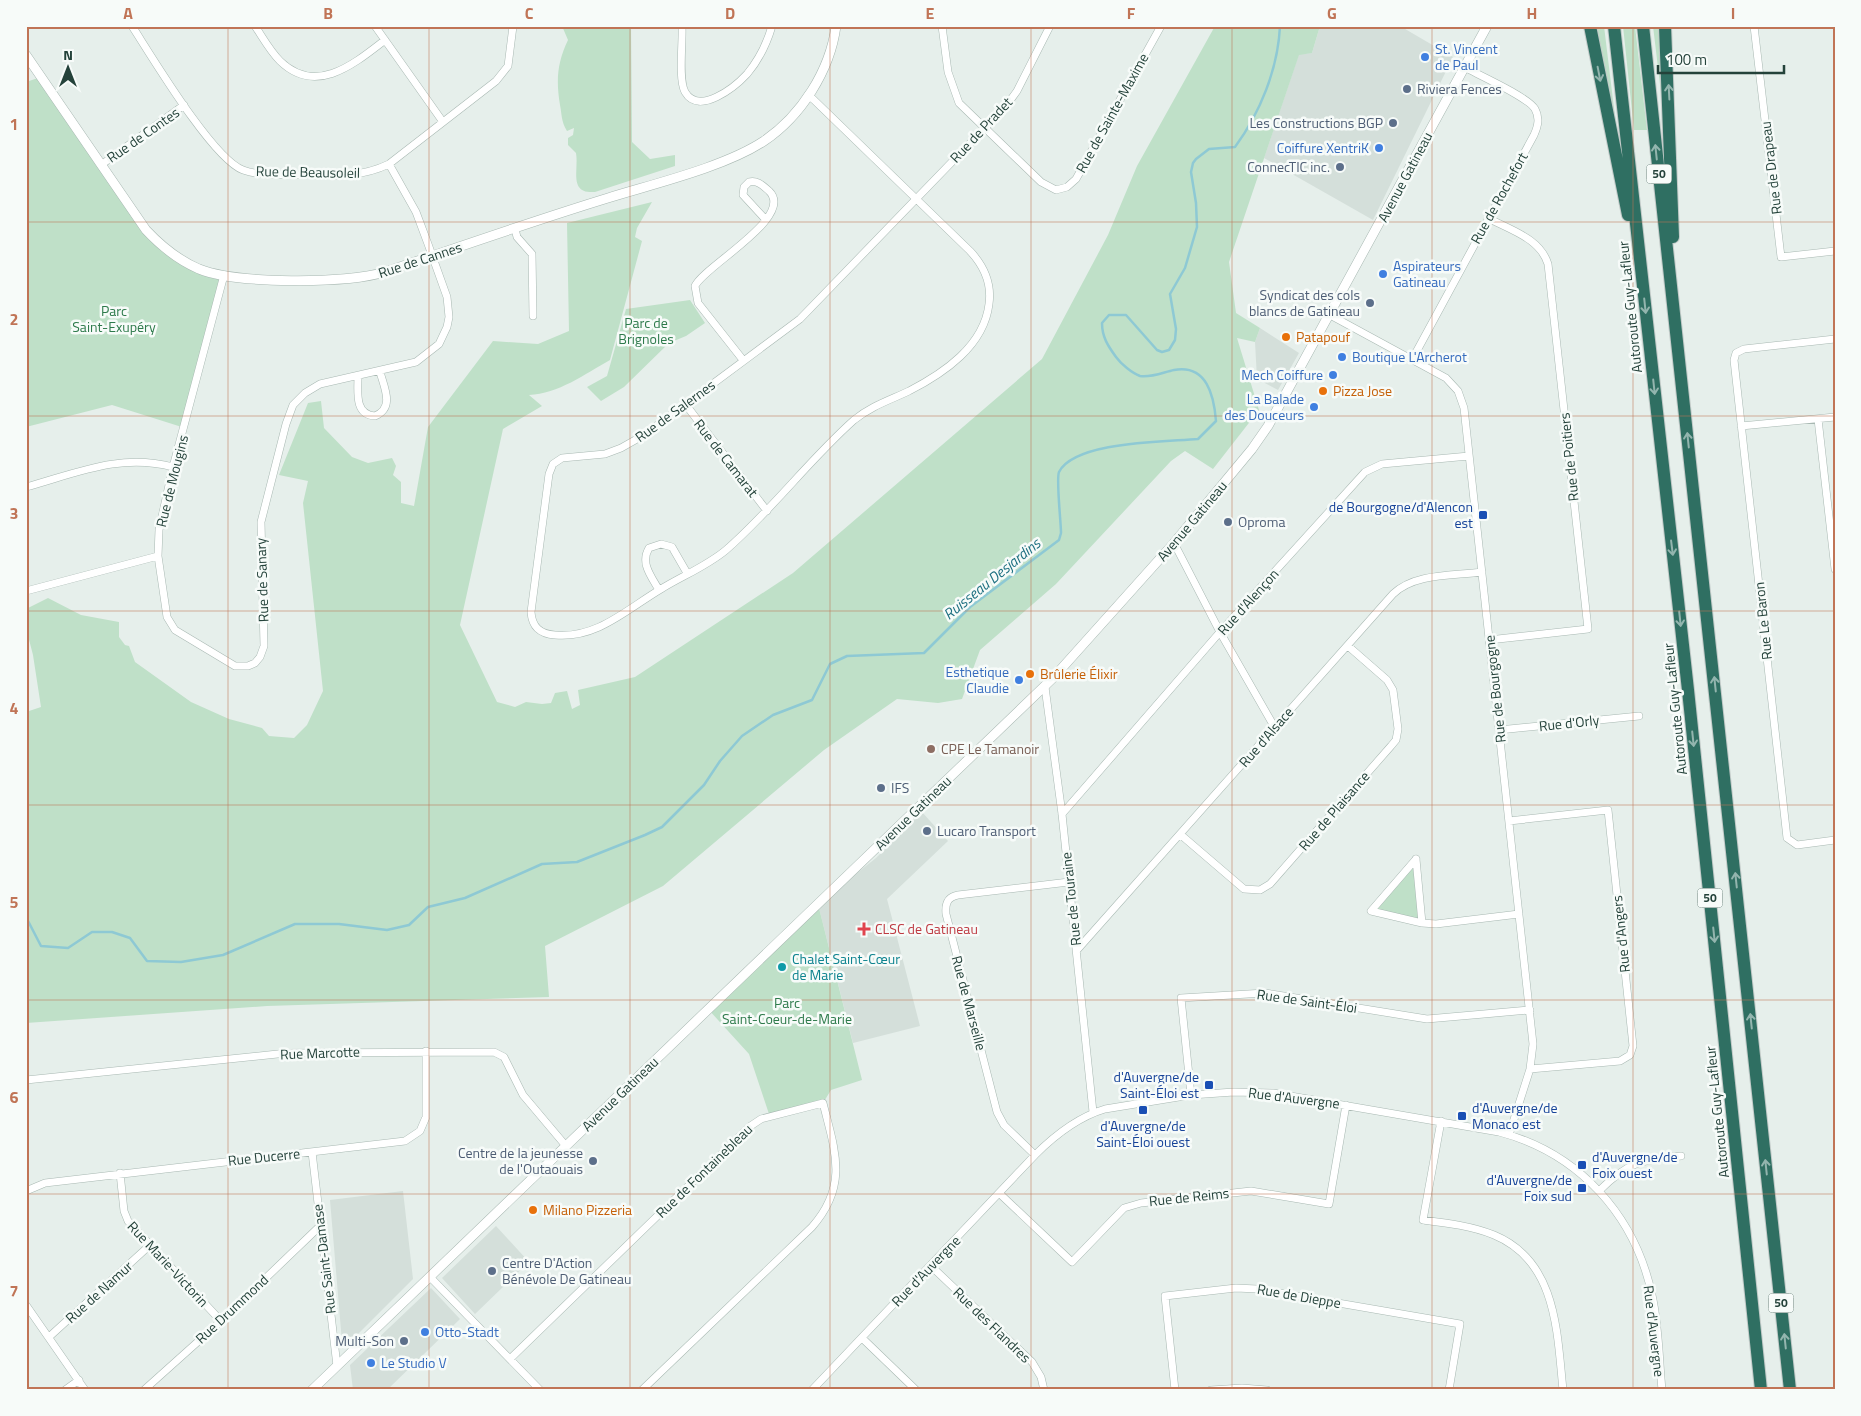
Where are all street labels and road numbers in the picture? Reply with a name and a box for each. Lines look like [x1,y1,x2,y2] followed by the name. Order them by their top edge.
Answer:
[1070,49,1153,176] street label: Rue de Sainte-Maxime
[945,92,1017,167] street label: Rue de Pradet
[102,102,183,167] street label: Rue de Contes
[1754,120,1787,216] street label: Rue de Drapeau
[1372,128,1437,226] street label: Avenue Gatineau
[1465,148,1533,247] street label: Rue de Rochefort
[256,160,360,183] street label: Rue de Beausoleil
[1646,164,1672,183] road number: 50
[375,236,464,283] street label: Rue de Cannes
[1612,240,1647,374] street label: Autoroute Guy-Lafleur
[630,374,719,447] street label: Rue de Salernes
[1553,412,1584,502] street label: Rue de Poitiers
[689,414,764,501] street label: Rue de Camarat
[150,432,193,529] street label: Rue de Mougins
[1152,476,1232,566] street label: Avenue Gatineau
[250,537,273,623] street label: Rue de Sanary
[1212,564,1283,640] street label: Rue d'Alençon
[1748,581,1777,661] street label: Rue Le Baron
[1478,634,1511,744] street label: Rue de Bourgogne
[1657,642,1692,776] street label: Autoroute Guy-Lafleur
[1233,702,1298,772] street label: Rue d'Alsace
[1538,709,1600,736] street label: Rue d'Orly
[1293,766,1374,855] street label: Rue de Plaisance
[870,771,956,855] street label: Avenue Gatineau
[1055,851,1086,947] street label: Rue de Touraine
[1698,888,1722,908] road number: 50
[1606,894,1635,974] street label: Rue d'Angers
[947,953,992,1053] street label: Rue de Marseille
[1256,983,1359,1018] street label: Rue de Saint-Éloi
[280,1041,360,1064] street label: Rue Marcotte
[1699,1045,1734,1179] street label: Autoroute Guy-Lafleur
[577,1052,663,1136] street label: Avenue Gatineau
[1247,1081,1341,1114] street label: Rue d'Auvergne
[651,1119,757,1222] street label: Rue de Fontainebleau
[227,1142,301,1171] street label: Rue Ducerre
[1148,1182,1230,1211] street label: Rue de Reims
[306,1203,341,1315] street label: Rue Saint-Damase
[123,1216,214,1311] street label: Rue Marie-Victorin
[886,1230,965,1311] street label: Rue d'Auvergne
[60,1256,137,1328] street label: Rue de Namur
[190,1269,273,1348] street label: Rue Drummond
[1256,1278,1343,1313] street label: Rue de Dieppe
[949,1282,1036,1367] street label: Rue des Flandres
[1638,1284,1671,1378] street label: Rue d'Auvergne
[1768,1294,1794,1312] road number: 50

